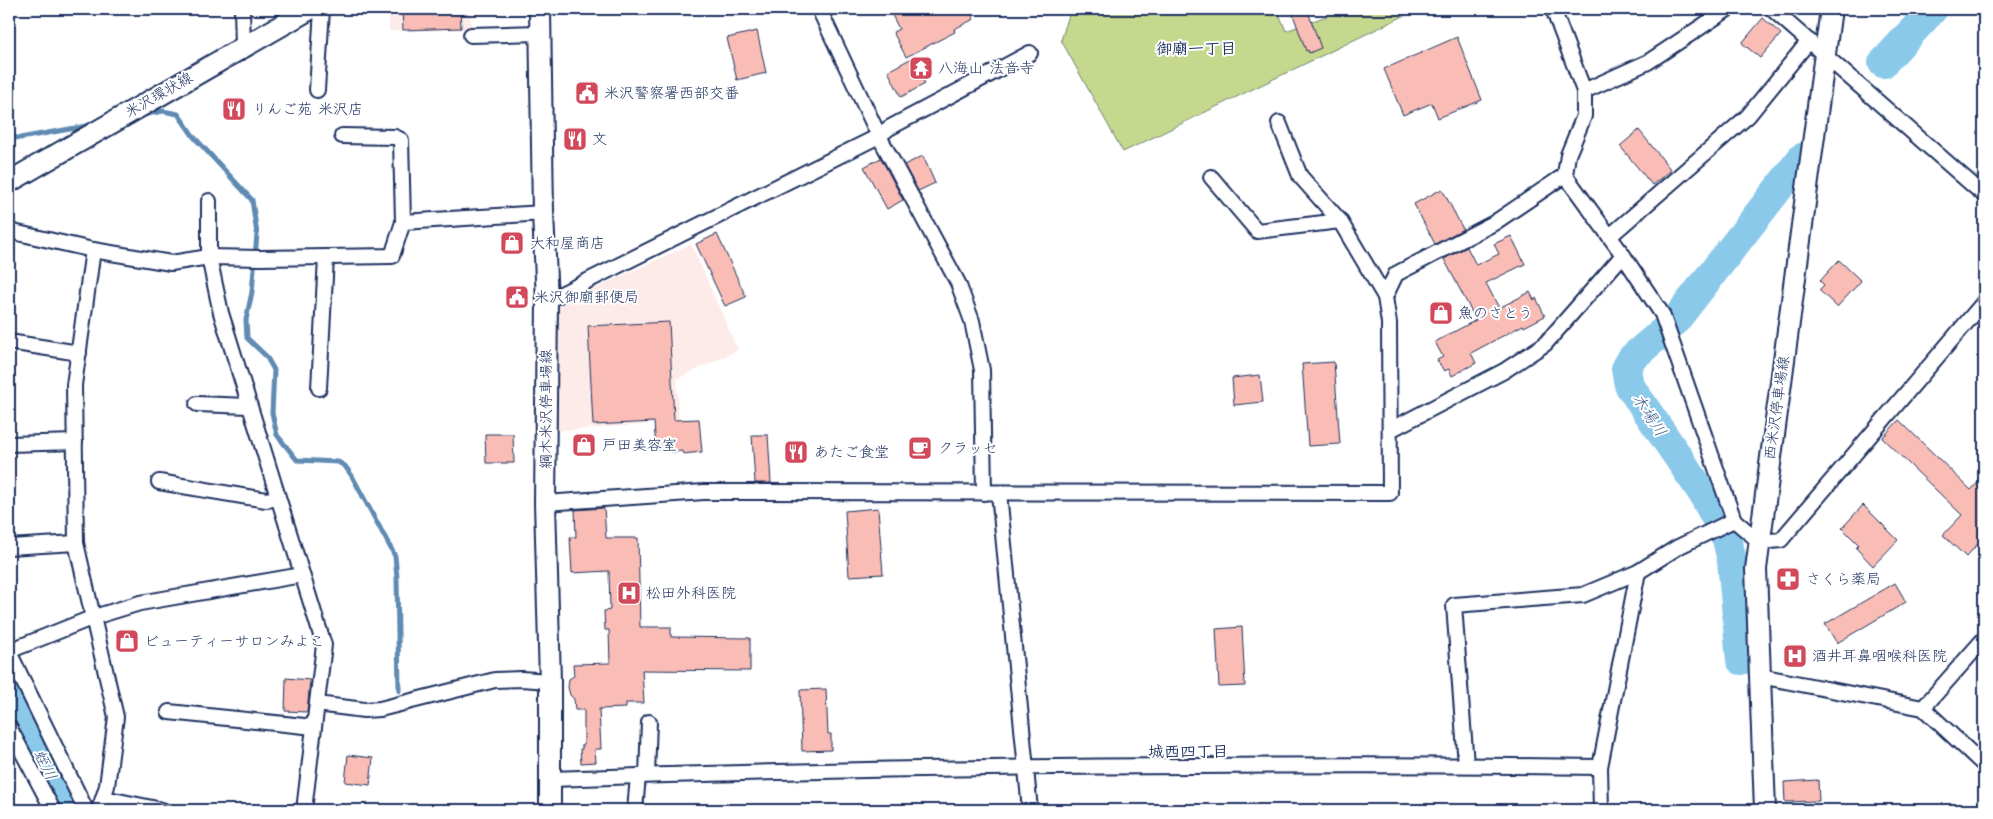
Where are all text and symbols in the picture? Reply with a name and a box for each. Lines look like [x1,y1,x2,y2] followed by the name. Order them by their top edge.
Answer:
[1156,38,1236,60] district label: 御廟一丁目
[908,55,934,81] temple icon: 八海山 法音寺
[938,58,1034,79] place label: 八海山 法音寺
[121,67,197,123] street label: 米沢環状線
[574,80,600,106] public building icon: 米沢警察署西部交番
[604,83,739,104] place label: 米沢警察署西部交番
[221,96,247,122] restaurant icon: りんご苑 米沢店
[252,99,363,120] place label: りんご苑 米沢店
[562,126,588,152] restaurant icon: 文
[592,129,607,150] place label: 文
[499,230,525,256] shop icon: 大和屋商店
[530,233,605,254] place label: 大和屋商店
[504,284,530,310] public building icon: 米沢御廟郵便局
[534,287,639,308] place label: 米沢御廟郵便局
[1428,300,1454,326] shop icon: 魚のさとう
[1458,303,1533,324] place label: 魚のさとう
[536,349,557,469] street label: 綱木米沢停車場線
[1759,355,1795,461] street label: 西米沢停車場線
[1626,389,1672,441] water label: 木場川
[571,432,597,458] shop icon: 戸田美容室
[602,435,677,456] place label: 戸田美容室
[907,435,933,461] cafe icon: クラッセ
[938,438,998,459] place label: クラッセ
[783,439,809,465] restaurant icon: あたご食堂
[814,442,889,463] place label: あたご食堂
[1775,566,1801,592] pharmacy icon: さくら薬局
[1806,569,1881,590] place label: さくら薬局
[616,580,642,606] hospital icon: 松田外科医院
[646,583,736,604] place label: 松田外科医院
[114,628,140,654] shop icon: ビューティーサロンみよこ
[144,631,325,652] place label: ビューティーサロンみよこ
[1782,643,1808,669] hospital icon: 酒井耳鼻咽喉科医院
[1812,646,1947,667] place label: 酒井耳鼻咽喉科医院
[1148,741,1228,763] district label: 城西四丁目
[28,746,62,784] water label: 蛭川

